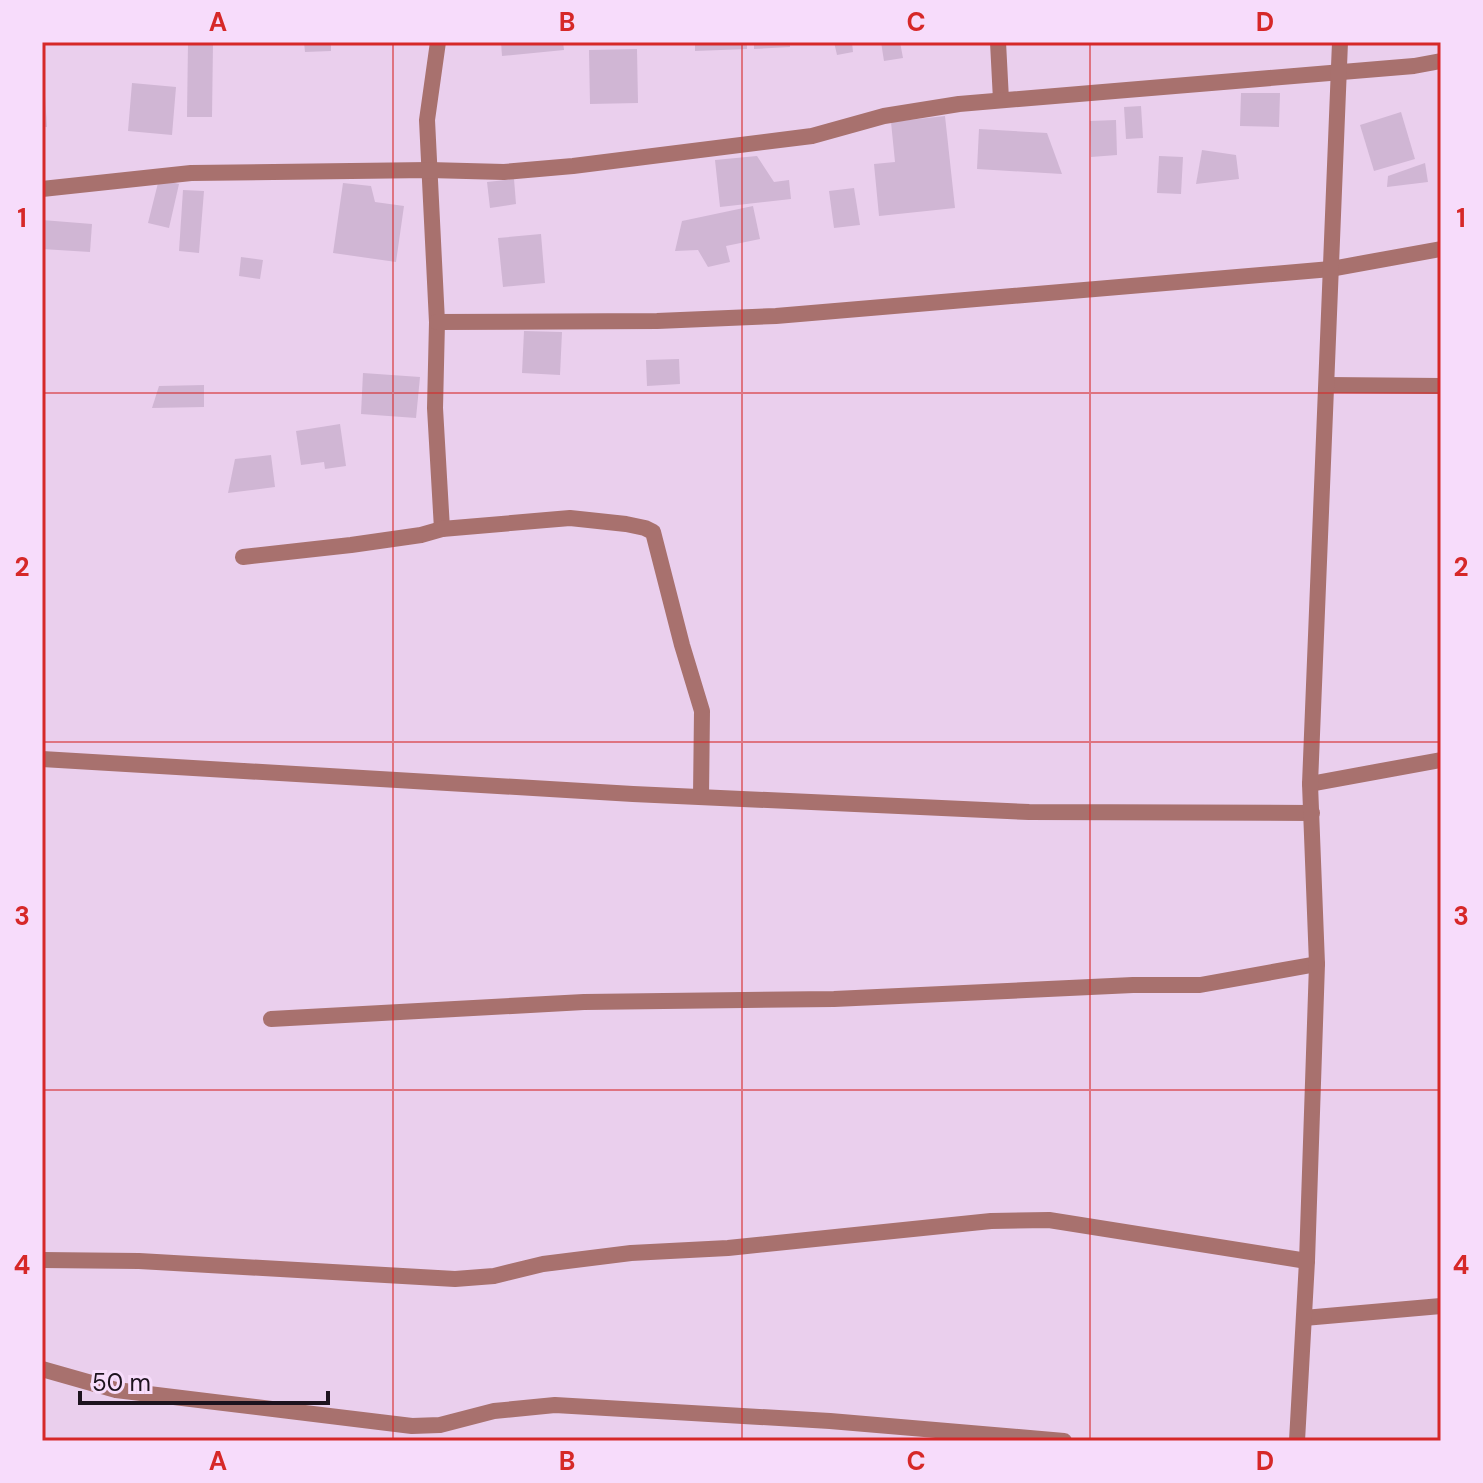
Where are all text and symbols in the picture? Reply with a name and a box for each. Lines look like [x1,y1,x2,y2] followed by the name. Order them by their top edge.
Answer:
[209,5,227,39] text: A
[559,5,575,39] text: B
[906,5,926,39] text: C
[1256,5,1274,39] text: D
[17,201,27,235] text: 1
[1456,201,1466,235] text: 1
[14,550,30,584] text: 2
[1453,550,1469,584] text: 2
[14,899,30,933] text: 3
[1453,899,1469,933] text: 3
[14,1248,30,1282] text: 4
[1453,1248,1469,1282] text: 4
[80,1355,328,1405] scale bar
[92,1367,151,1398] text: 50 m
[209,1444,227,1478] text: A
[559,1444,575,1478] text: B
[906,1444,926,1478] text: C
[1256,1444,1274,1478] text: D

